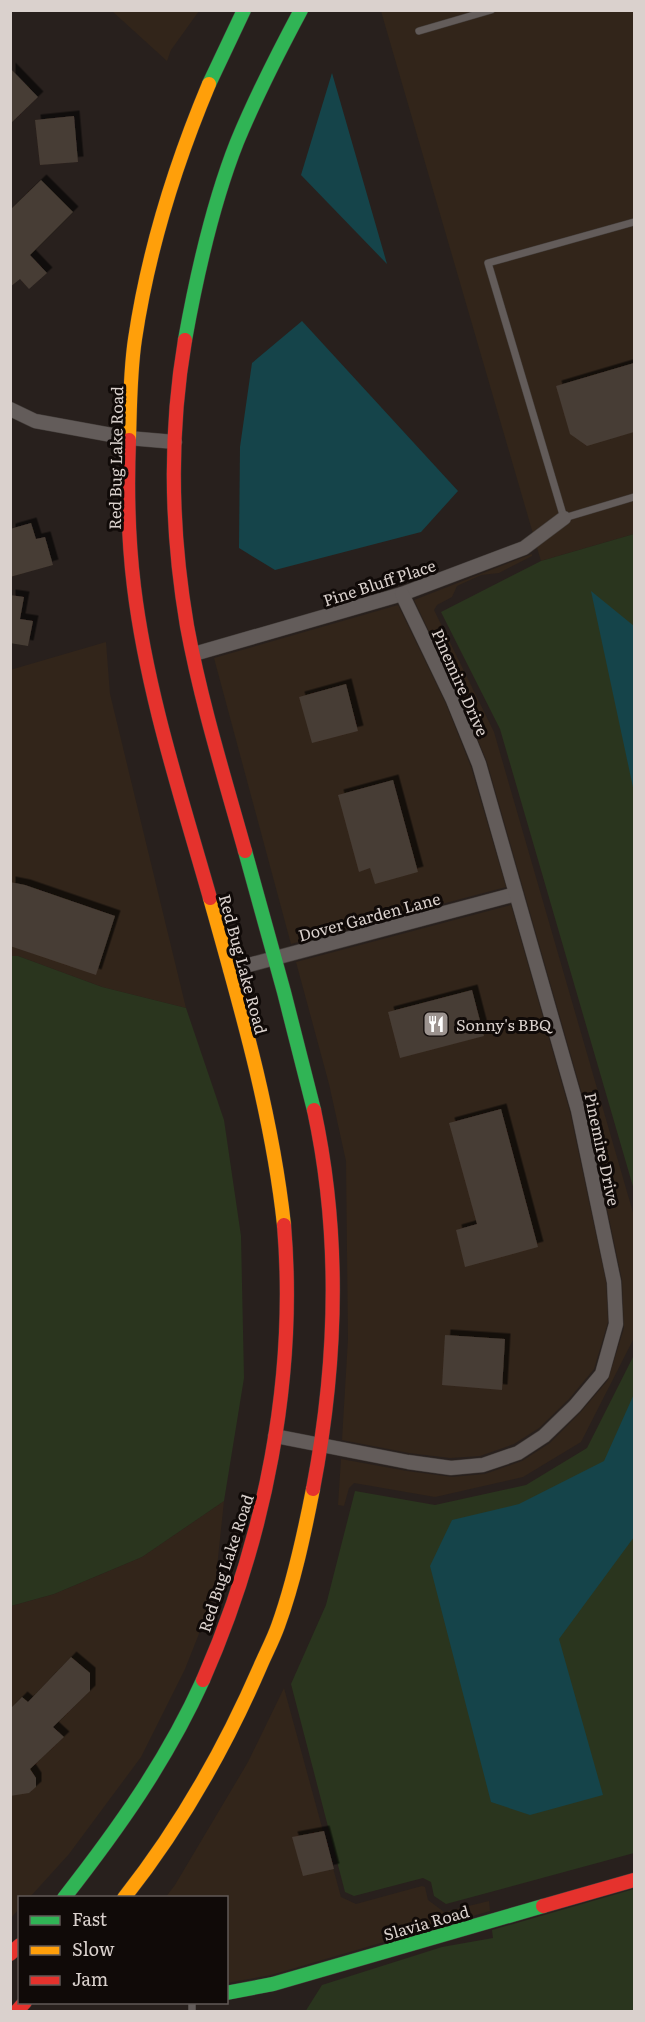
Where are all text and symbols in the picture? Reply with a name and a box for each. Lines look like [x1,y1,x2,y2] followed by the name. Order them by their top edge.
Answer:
[102,386,128,530] street label: Red Bug Lake Road
[320,552,438,612] street label: Pine Bluff Place
[427,624,495,740] street label: Pinemire Drive
[295,885,443,947] street label: Dover Garden Lane
[214,891,274,1037] street label: Red Bug Lake Road
[421,1009,451,1039] restaurant icon: Sonny's BBQ
[456,1012,554,1036] place label: Sonny's BBQ
[579,1090,627,1208] street label: Pinemire Drive
[191,1491,259,1635] street label: Red Bug Lake Road
[18,1896,228,2004] legend
[380,1898,472,1946] street label: Slavia Road
[72,1905,108,1932] text: Fast
[72,1935,115,1962] text: Slow
[72,1965,108,1992] text: Jam

